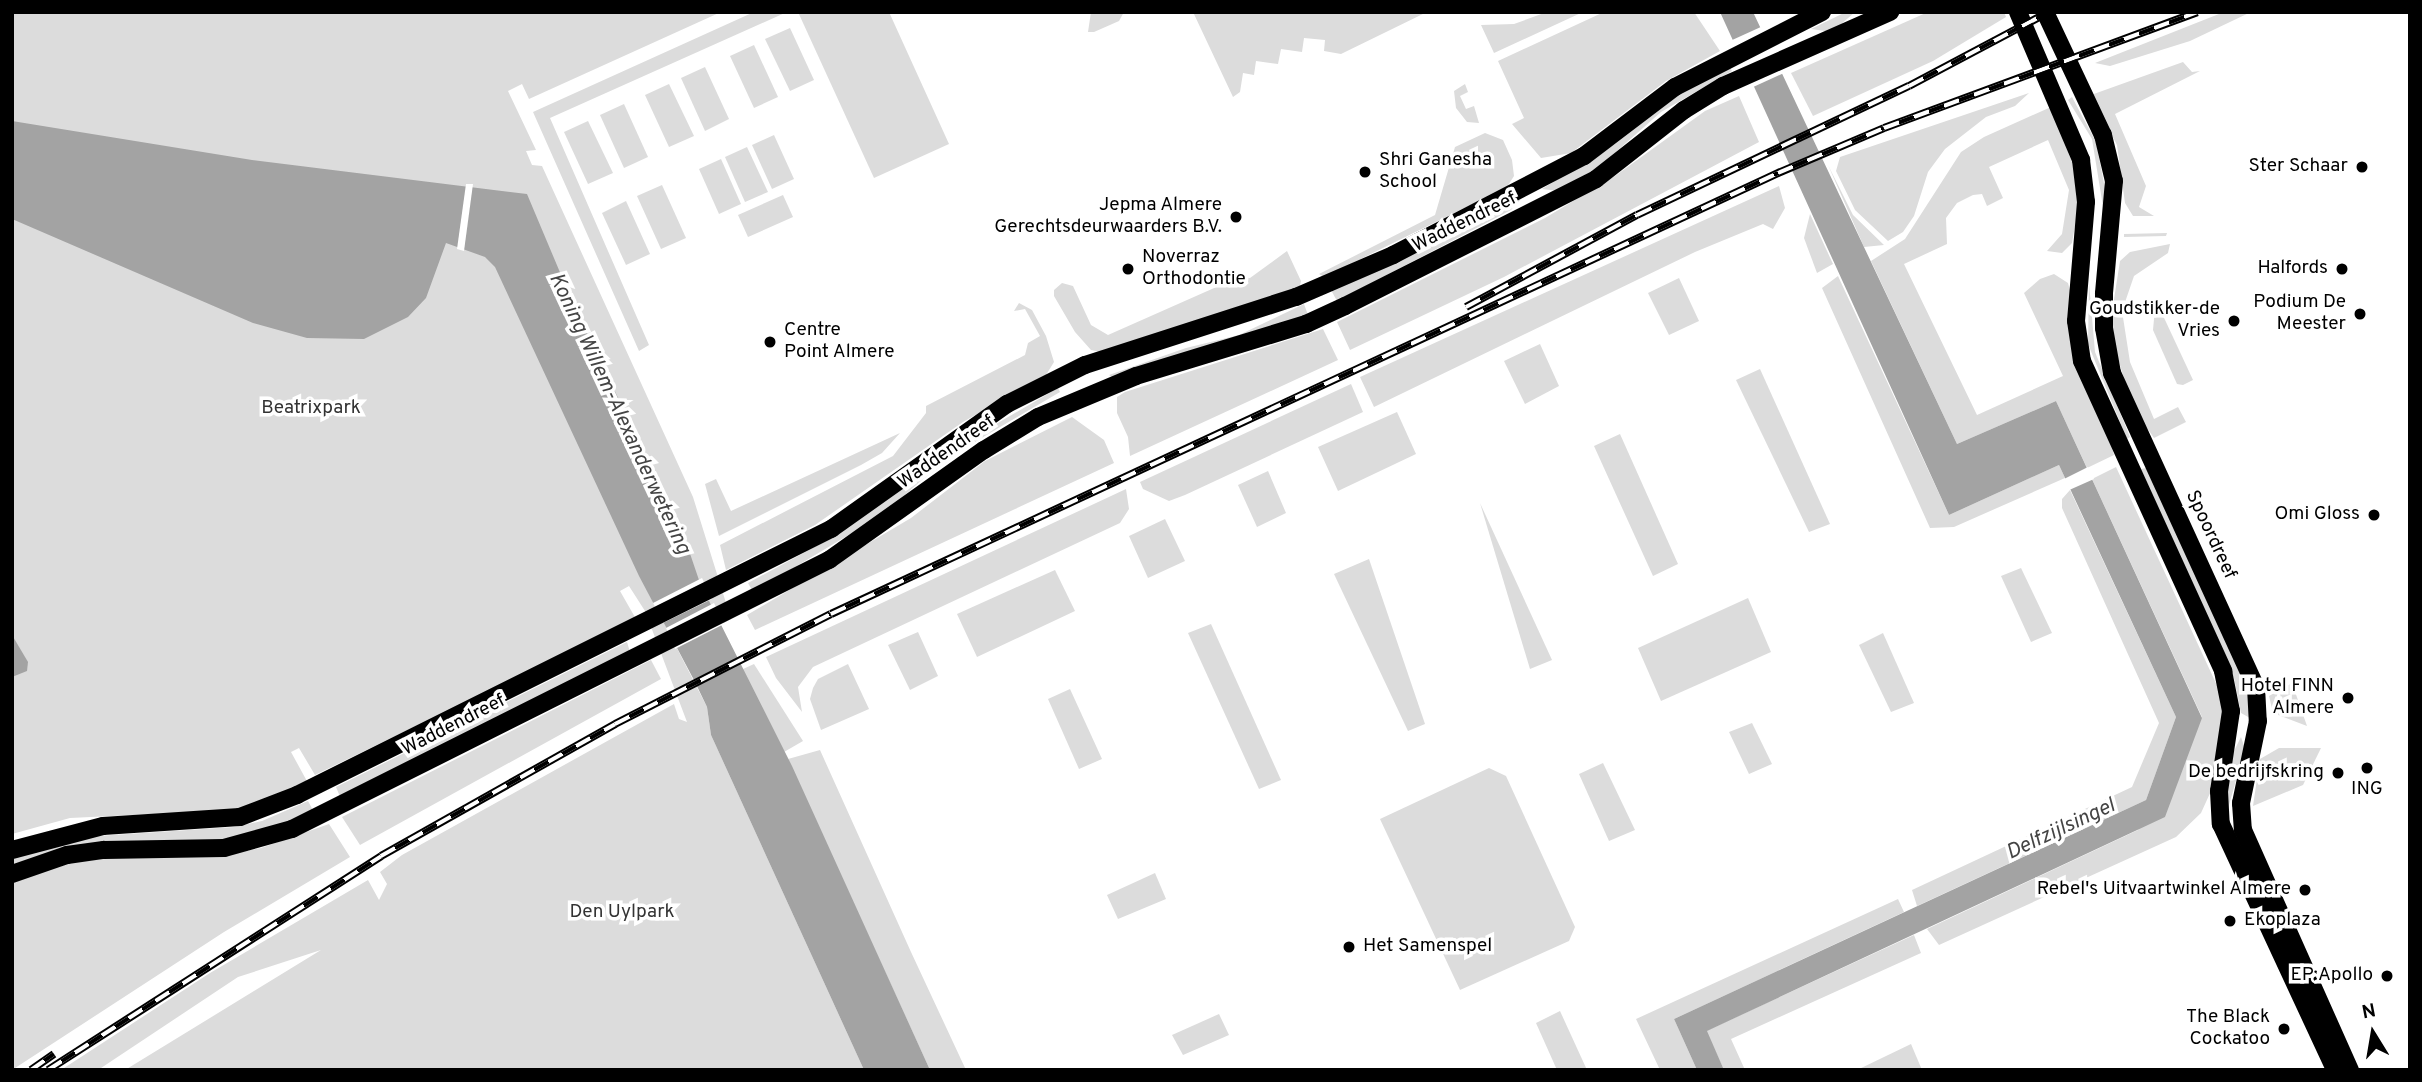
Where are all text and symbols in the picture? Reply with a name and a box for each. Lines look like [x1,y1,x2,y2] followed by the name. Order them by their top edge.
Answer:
[1379,150,1492,194] place label: Shri Ganesha School
[2248,156,2348,178] place label: Ster Schaar
[2354,159,2370,175] marker: Ster Schaar
[1357,164,1373,180] marker: Shri Ganesha School
[1409,188,1521,258] street label: Waddendreef
[994,195,1222,239] place label: Jepma Almere Gerechtsdeurwaarders B.V.
[1228,209,1244,225] marker: Jepma Almere Gerechtsdeurwaarders B.V.
[1142,247,1246,291] place label: Noverraz Orthodontie
[2257,258,2328,280] place label: Halfords
[1120,261,1136,277] marker: Noverraz Orthodontie
[2334,261,2350,277] marker: Halfords
[543,269,695,559] water label: Koning Willem-Alexanderwetering
[2253,292,2346,336] place label: Podium De Meester
[2089,299,2220,343] place label: Goudstikker-de Vries
[2352,306,2368,322] marker: Podium De Meester
[2226,313,2242,329] marker: Goudstikker-de Vries
[784,320,895,364] place label: Centre Point Almere
[762,334,778,350] marker: Centre Point Almere
[261,398,361,420] park label: Beatrixpark
[894,411,1000,495] street label: Waddendreef
[2180,487,2240,583] street label: Spoordreef
[2274,504,2360,526] place label: Omi Gloss
[2366,507,2382,523] marker: Omi Gloss
[2241,676,2334,720] place label: Hotel FINN Almere
[399,690,509,762] street label: Waddendreef
[2340,690,2356,706] marker: Hotel FINN Almere
[2359,760,2375,776] marker: ING
[2188,762,2324,784] place label: De bedrijfskring
[2330,765,2346,781] marker: De bedrijfskring
[2351,779,2383,801] place label: ING
[2003,794,2119,866] water label: Delfzijlsingel
[2036,879,2291,901] place label: Rebel's Uitvaartwinkel Almere
[2297,882,2313,898] marker: Rebel's Uitvaartwinkel Almere
[569,902,675,924] park label: Den Uylpark
[2244,910,2321,932] place label: Ekoplaza
[2222,913,2238,929] marker: Ekoplaza
[1363,936,1492,958] place label: Het Samenspel
[1341,939,1357,955] marker: Het Samenspel
[2290,965,2373,987] place label: EP:Apollo
[2379,968,2395,984] marker: EP:Apollo
[2338,998,2408,1068] north arrow
[2360,999,2378,1025] text: N
[2186,1007,2270,1051] place label: The Black Cockatoo
[2276,1021,2292,1037] marker: The Black Cockatoo

